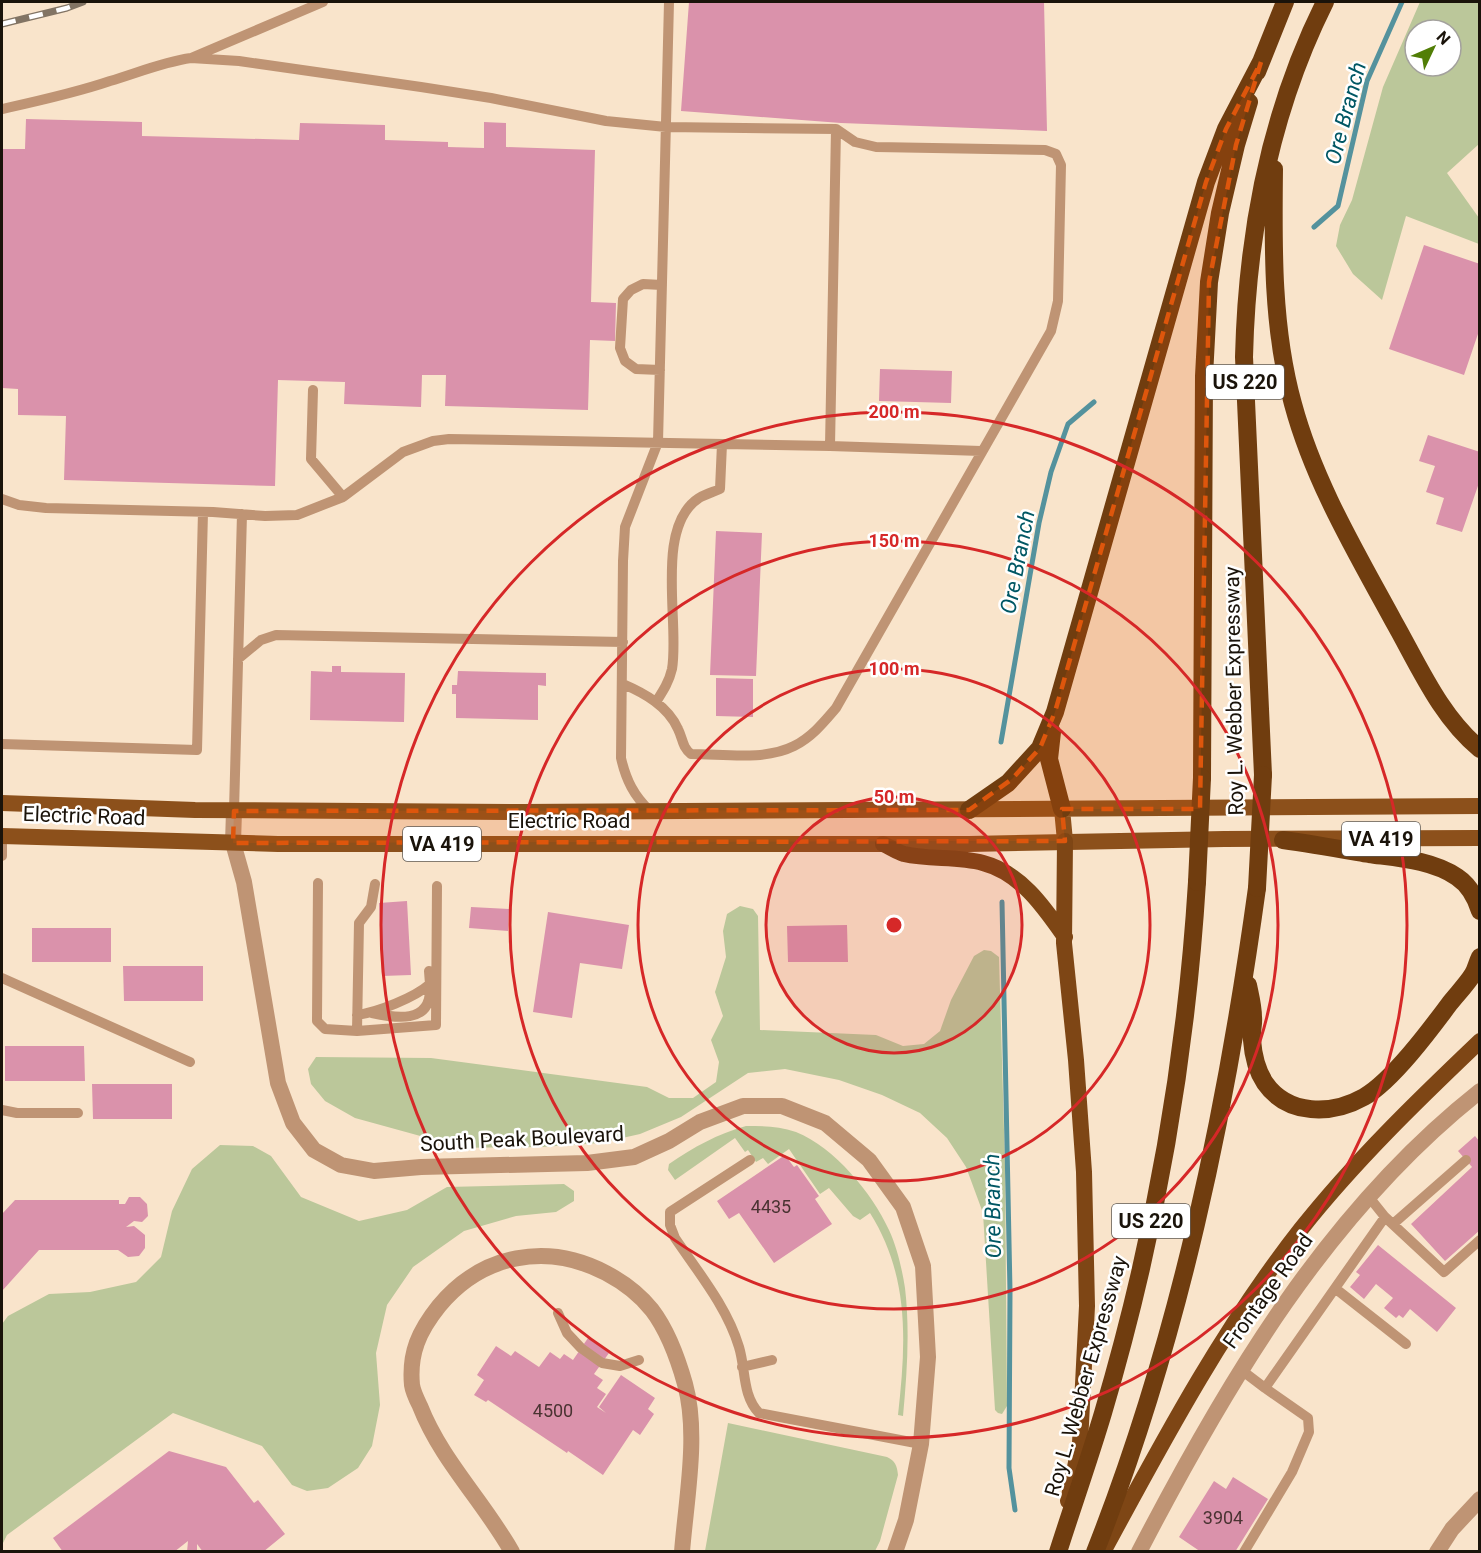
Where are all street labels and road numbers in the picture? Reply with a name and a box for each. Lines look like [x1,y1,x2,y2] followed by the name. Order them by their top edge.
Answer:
[1206,365,1284,399] road number: US 220
[1220,566,1248,816] street label: Roy L. Webber Expressway
[22,802,146,830] street label: Electric Road
[508,809,630,833] street label: Electric Road
[1342,822,1420,856] road number: VA 419
[403,827,481,861] road number: VA 419
[419,1122,625,1156] street label: South Peak Boulevard
[1112,1204,1190,1238] road number: US 220
[1218,1229,1318,1353] street label: Frontage Road
[1040,1253,1132,1499] street label: Roy L. Webber Expressway

